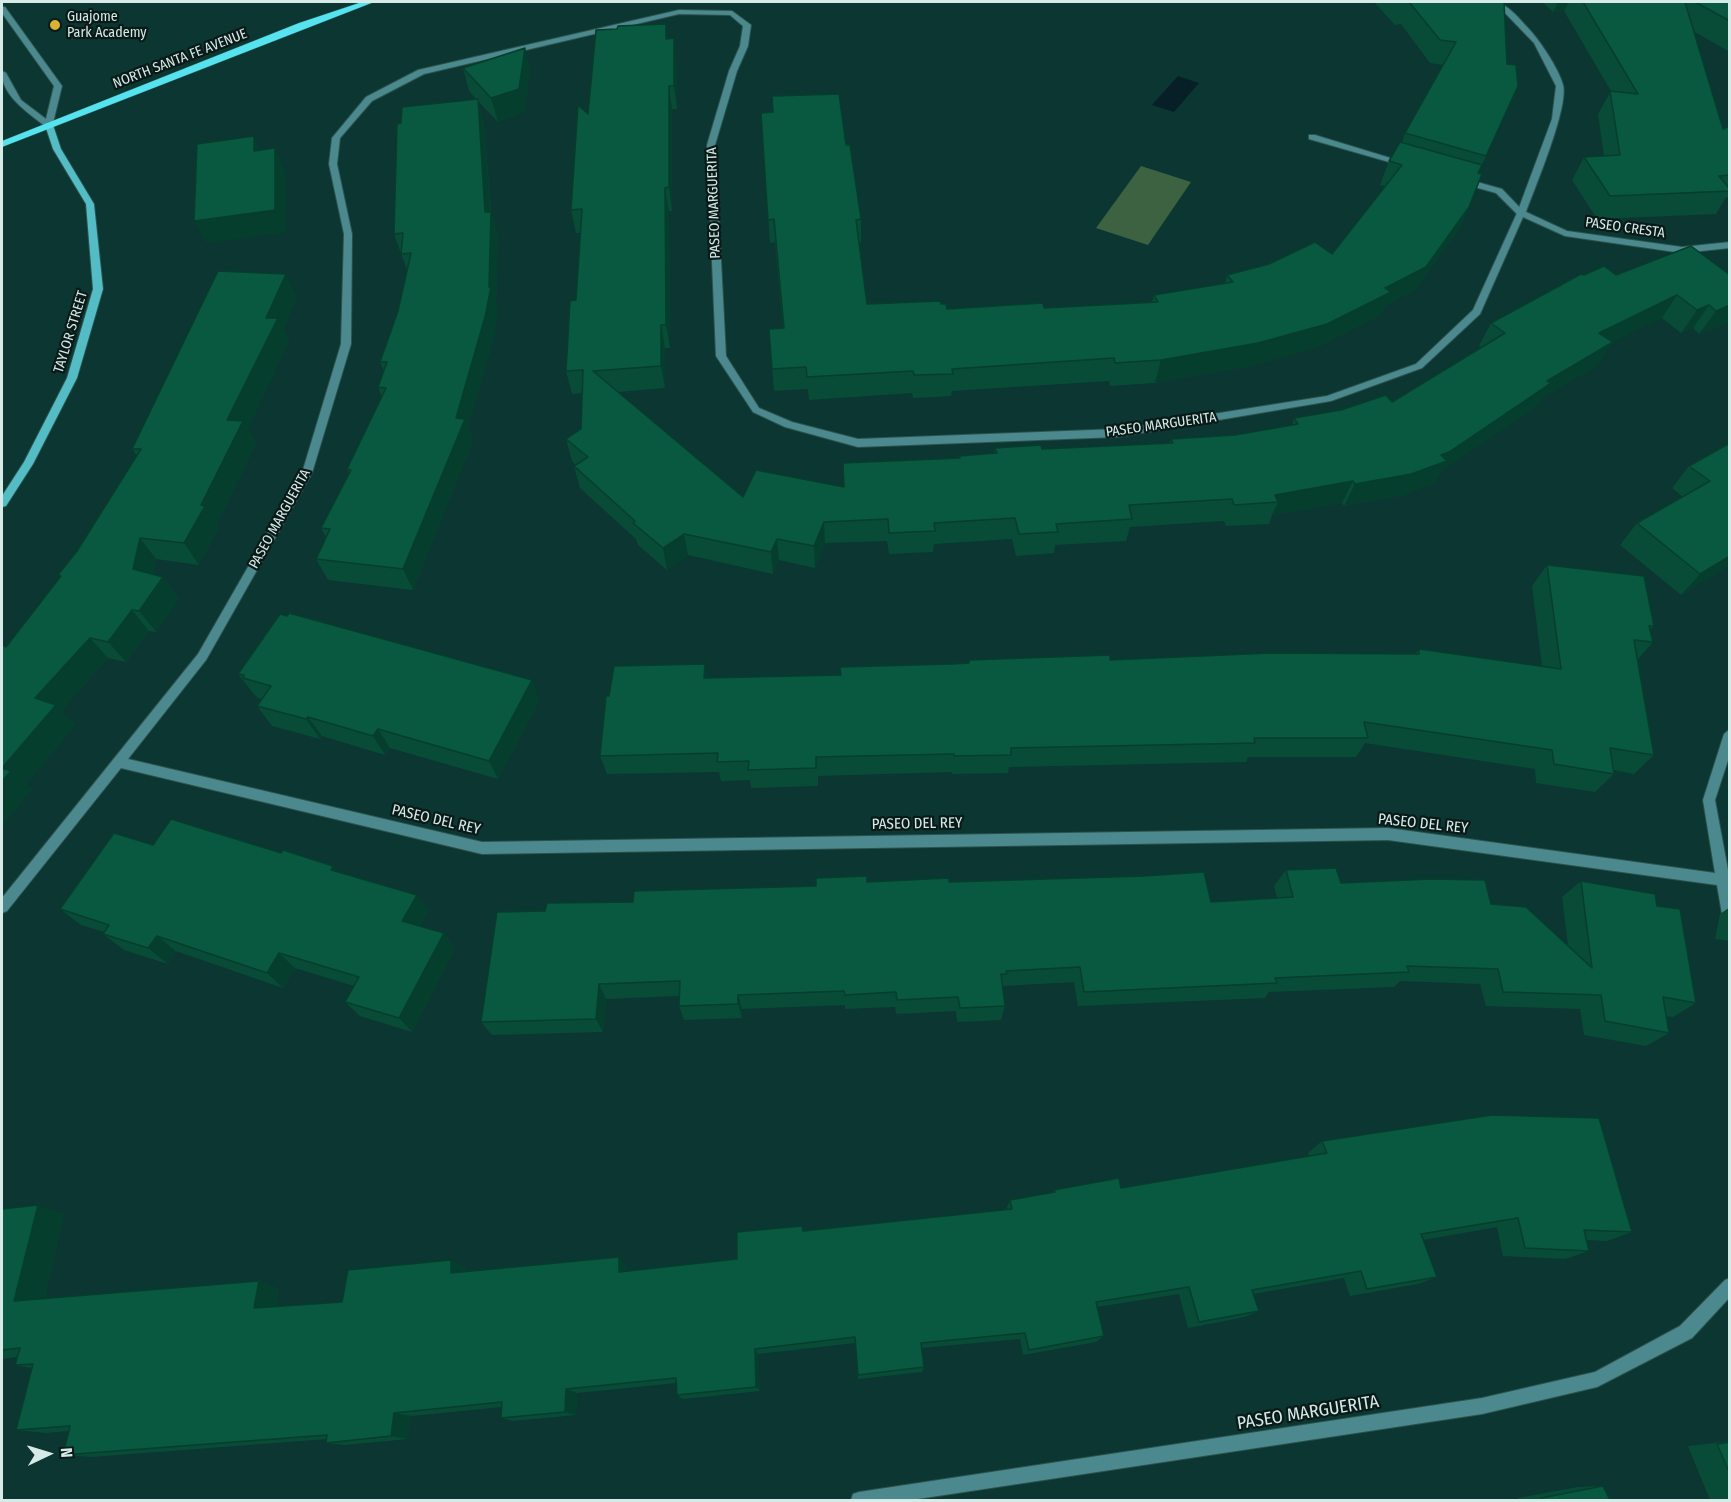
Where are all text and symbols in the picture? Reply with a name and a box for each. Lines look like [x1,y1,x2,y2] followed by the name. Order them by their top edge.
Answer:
[67,9,147,42] place label: Guajome Park Academy
[48,18,62,32] marker: Guajome Park Academy
[111,26,249,92] street label: NORTH SANTA FE AVENUE
[704,147,724,259] street label: PASEO MARGUERITA
[1584,214,1666,242] street label: PASEO CRESTA
[51,289,91,375] street label: TAYLOR STREET
[1105,409,1217,441] street label: PASEO MARGUERITA
[246,466,314,572] street label: PASEO MARGUERITA
[390,801,482,839] street label: PASEO DEL REY
[1377,810,1469,838] street label: PASEO DEL REY
[872,814,962,834] street label: PASEO DEL REY
[1236,1391,1380,1435] street label: PASEO MARGUERITA
[18,1424,78,1484] north arrow
[57,1447,76,1458] text: N

